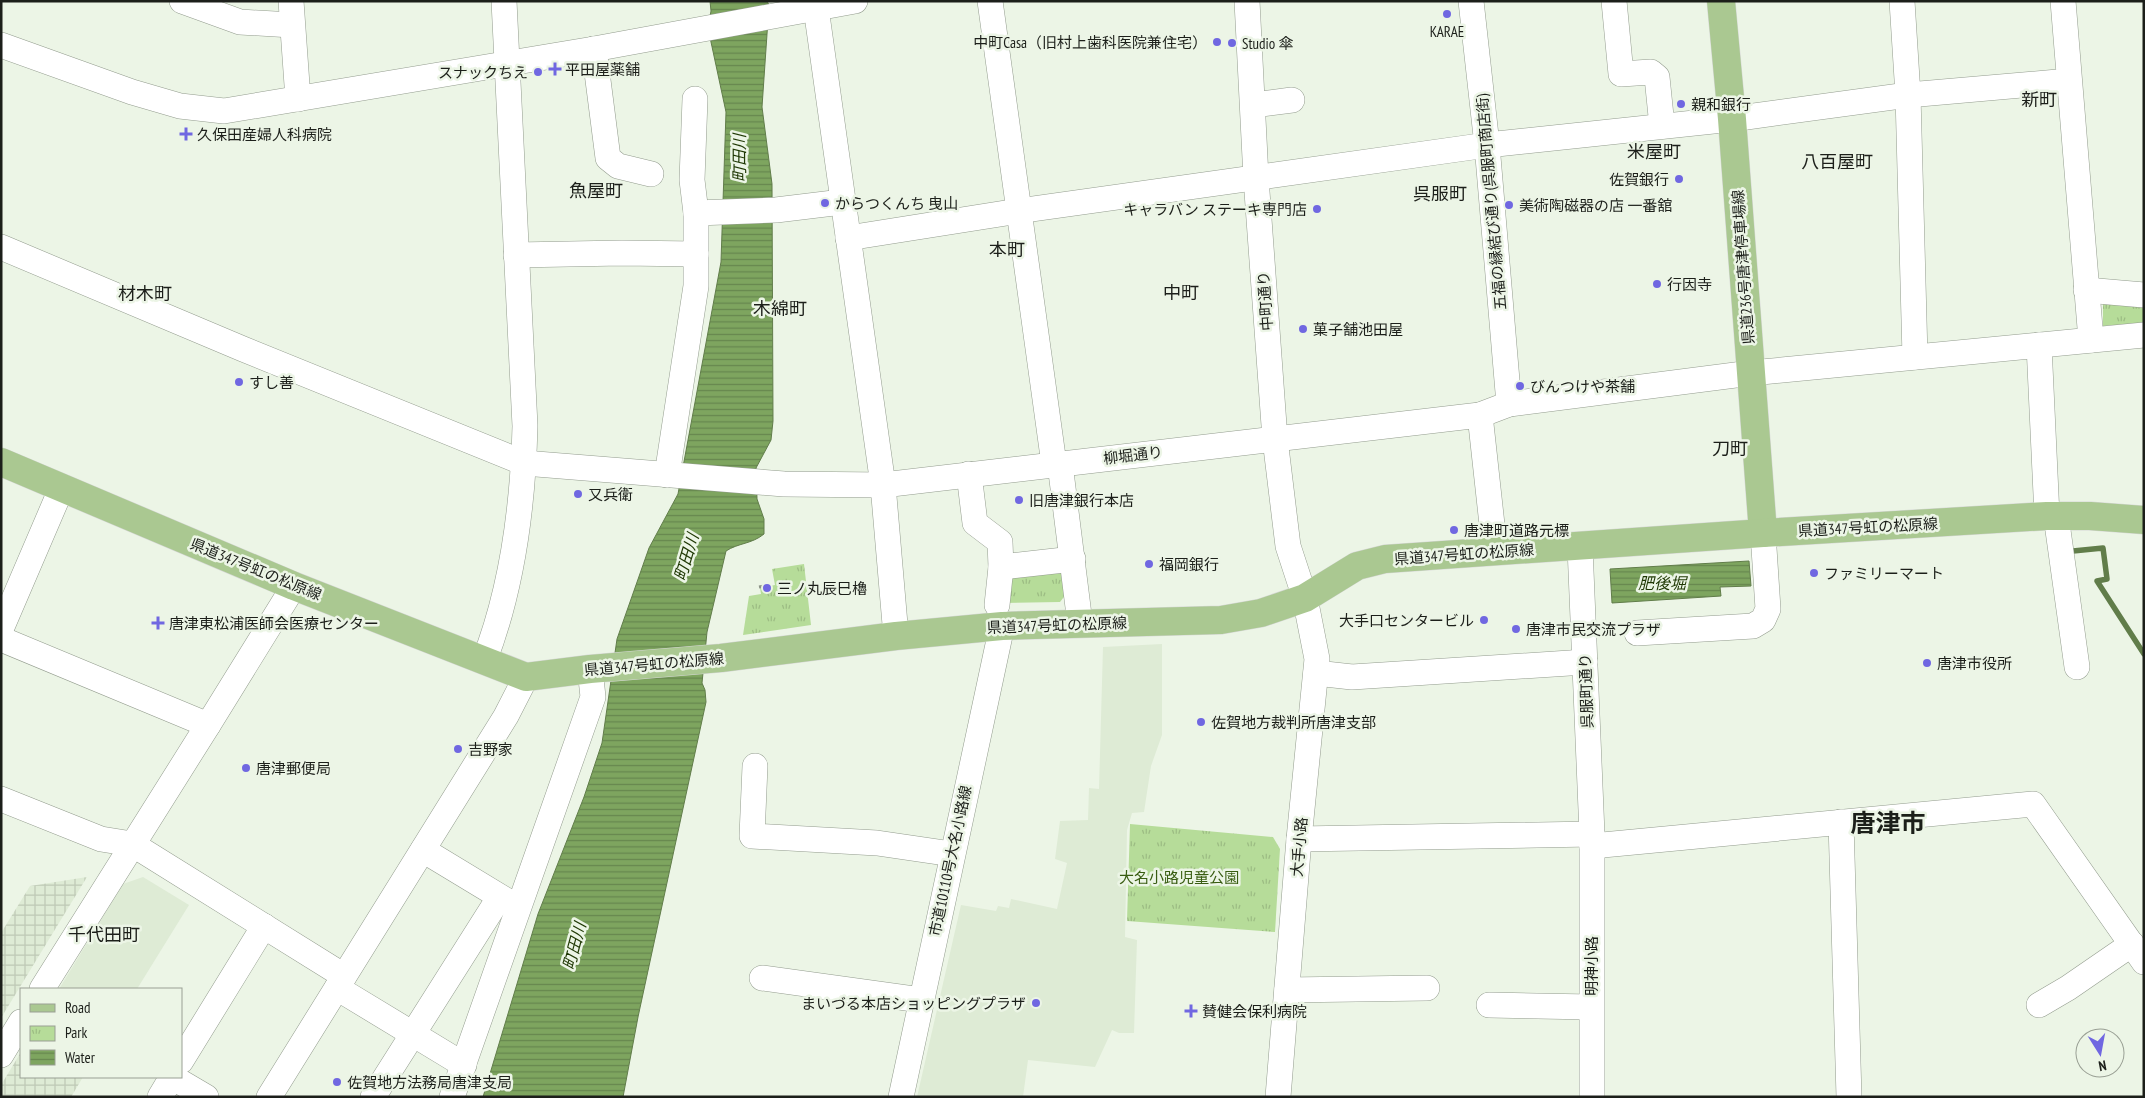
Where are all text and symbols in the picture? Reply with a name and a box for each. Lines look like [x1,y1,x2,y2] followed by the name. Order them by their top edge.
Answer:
[1441,8,1453,20] marker: KARAE
[1430,22,1464,41] place label: KARAE
[973,33,1207,52] place label: 中町Casa（旧村上歯科医院兼住宅）
[1242,34,1293,53] place label: Studio 傘
[1211,36,1223,48] marker: 中町Casa（旧村上歯科医院兼住宅）
[1226,37,1238,49] marker: Studio 傘
[565,60,640,79] place label: 平田屋薬舗
[438,63,528,82] place label: スナックちえ
[549,63,561,75] marker: 平田屋薬舗
[532,66,544,78] marker: スナックちえ
[2021,88,2057,111] district label: 新町
[1472,93,1510,311] street label: 五福の縁結び通り(呉服町商店街)
[1691,95,1751,114] place label: 親和銀行
[1675,98,1687,110] marker: 親和銀行
[197,125,332,144] place label: 久保田産婦人科病院
[179,127,193,141] marker: 久保田産婦人科病院
[729,132,749,182] water label: 町田川
[1627,140,1681,163] district label: 米屋町
[1801,150,1873,173] district label: 八百屋町
[1609,170,1669,189] place label: 佐賀銀行
[1673,173,1685,185] marker: 佐賀銀行
[569,179,623,202] district label: 魚屋町
[1413,182,1467,205] district label: 呉服町
[1728,189,1758,345] street label: 県道236号唐津停車場線
[835,194,958,213] place label: からつくんち 曳山
[1519,196,1672,215] place label: 美術陶磁器の店 一番舘
[819,197,831,209] marker: からつくんち 曳山
[1503,199,1515,211] marker: 美術陶磁器の店 一番舘
[1123,200,1307,219] place label: キャラバン ステーキ専門店
[1311,203,1323,215] marker: キャラバン ステーキ専門店
[989,238,1025,261] district label: 本町
[1253,270,1277,332] street label: 中町通り
[1667,275,1712,294] place label: 行因寺
[1651,278,1663,290] marker: 行因寺
[1163,281,1199,304] district label: 中町
[118,282,172,305] district label: 材木町
[753,297,807,320] district label: 木綿町
[1313,320,1403,339] place label: 菓子舗池田屋
[1297,323,1309,335] marker: 菓子舗池田屋
[249,373,294,392] place label: すし善
[233,376,245,388] marker: すし善
[1530,377,1635,396] place label: びんつけや茶舗
[1514,380,1526,392] marker: びんつけや茶舗
[1712,437,1748,460] district label: 刀町
[1102,442,1164,468] street label: 柳堀通り
[588,485,633,504] place label: 又兵衛
[572,488,584,500] marker: 又兵衛
[1029,491,1134,510] place label: 旧唐津銀行本店
[1013,494,1025,506] marker: 旧唐津銀行本店
[1797,514,1939,540] street label: 県道347号虹の松原線
[1464,521,1569,540] place label: 唐津町道路元標
[1448,524,1460,536] marker: 唐津町道路元標
[669,529,703,583] water label: 町田川
[187,534,325,604] street label: 県道347号虹の松原線
[1393,540,1535,568] street label: 県道347号虹の松原線
[1159,555,1219,574] place label: 福岡銀行
[1143,558,1155,570] marker: 福岡銀行
[1824,564,1944,583] place label: ファミリーマート
[1808,567,1820,579] marker: ファミリーマート
[1638,573,1689,593] water label: 肥後堀
[777,579,867,598] place label: 三ノ丸辰巳櫓
[761,582,773,594] marker: 三ノ丸辰巳櫓
[1339,611,1474,630] place label: 大手口センタービル
[987,613,1127,637] street label: 県道347号虹の松原線
[169,614,379,633] place label: 唐津東松浦医師会医療センター
[1478,614,1490,626] marker: 大手口センタービル
[151,616,165,630] marker: 唐津東松浦医師会医療センター
[1526,620,1661,639] place label: 唐津市民交流プラザ
[1510,623,1522,635] marker: 唐津市民交流プラザ
[583,648,725,680] street label: 県道347号虹の松原線
[1575,653,1597,729] street label: 呉服町通り
[1937,654,2012,673] place label: 唐津市役所
[1921,657,1933,669] marker: 唐津市役所
[1211,713,1376,732] place label: 佐賀地方裁判所唐津支部
[1195,716,1207,728] marker: 佐賀地方裁判所唐津支部
[468,740,513,759] place label: 吉野家
[452,743,464,755] marker: 吉野家
[256,759,331,778] place label: 唐津郵便局
[240,762,252,774] marker: 唐津郵便局
[925,784,975,938] street label: 市道10110号大名小路線
[1850,807,1926,839] district label: 唐津市
[1287,816,1311,878] street label: 大手小路
[1119,868,1239,887] park label: 大名小路児童公園
[558,918,590,972] water label: 町田川
[68,923,140,946] district label: 千代田町
[1582,936,1601,996] street label: 明神小路
[20,988,182,1078] legend
[801,994,1026,1013] place label: まいづる本店ショッピングプラザ
[1030,997,1042,1009] marker: まいづる本店ショッピングプラザ
[65,998,91,1017] text: Road
[1202,1002,1307,1021] place label: 賛健会保利病院
[1184,1004,1198,1018] marker: 賛健会保利病院
[65,1023,87,1042] text: Park
[2075,1028,2125,1078] north arrow
[65,1048,96,1067] text: Water
[2097,1056,2108,1075] text: N
[347,1073,512,1092] place label: 佐賀地方法務局唐津支局
[331,1076,343,1088] marker: 佐賀地方法務局唐津支局

